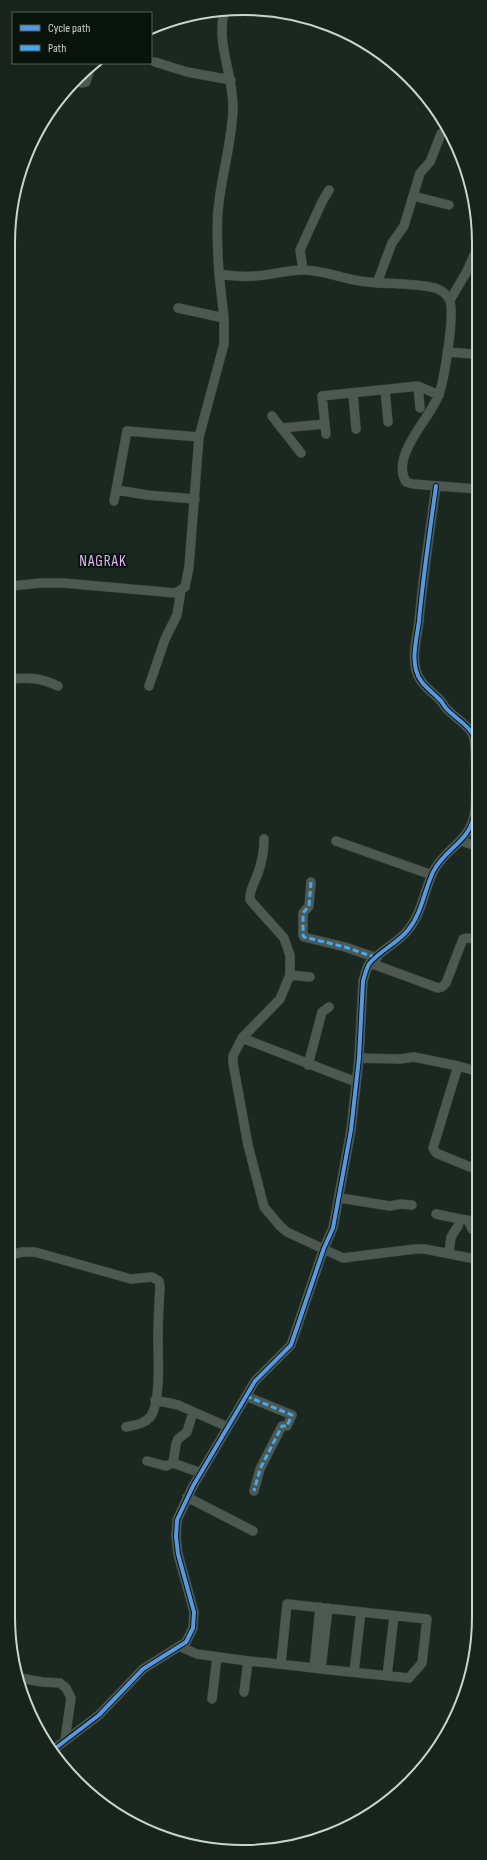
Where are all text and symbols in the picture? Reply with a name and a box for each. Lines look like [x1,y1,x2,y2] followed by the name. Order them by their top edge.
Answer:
[12,12,152,64] legend
[48,21,90,36] text: Cycle path
[48,41,66,56] text: Path
[79,552,127,571] district label: NAGRAK

